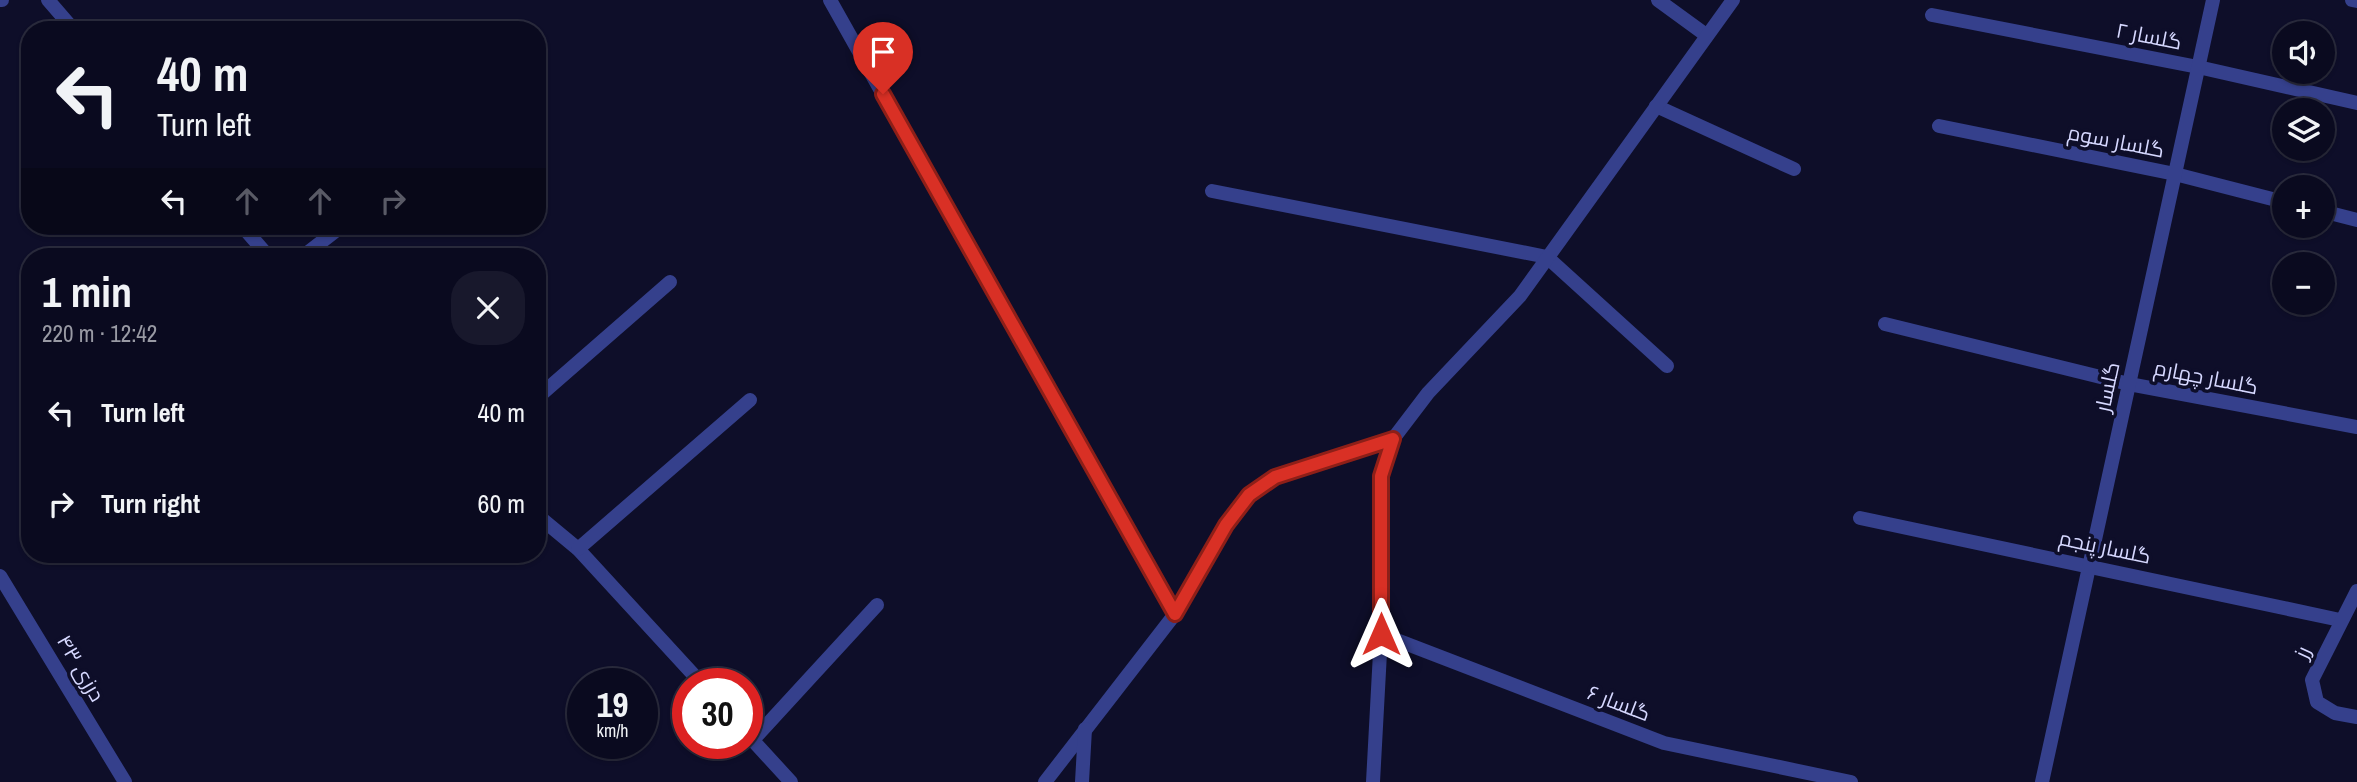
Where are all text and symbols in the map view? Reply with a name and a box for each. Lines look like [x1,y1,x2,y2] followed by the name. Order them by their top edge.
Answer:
[2114,15,2184,57] street label: گلسار ۲
[2272,21,2335,315] map controls
[2272,21,2335,84] button: sound
[853,22,913,94] pin
[864,33,902,71] icon: arrive
[157,40,249,106] text: 40 m
[42,49,133,140] icon: left
[2272,98,2335,161] button: layers
[157,103,251,146] text: Turn left
[2065,117,2167,165] street label: گلسار سوم
[2272,175,2335,238] button: +
[155,182,193,220] icon: left
[228,182,266,220] icon: ahead
[301,182,339,220] icon: ahead
[374,182,412,220] icon: right
[2272,252,2335,315] button: −
[42,264,132,320] text: 1 min
[451,271,525,345] button: close
[42,318,157,349] text: 220 m · 12:42
[2151,353,2261,401] street label: گلسار چهارم
[2087,359,2126,416] street label: گلسار
[42,394,80,432] icon: left
[101,395,185,430] text: Turn left
[478,395,525,430] text: 40 m
[42,485,80,523] icon: right
[101,486,200,521] text: Turn right
[478,486,525,521] text: 60 m
[2056,523,2154,571] street label: گلسار پنجم
[1344,597,1418,671] position arrow
[50,629,112,707] street label: درزی ۴۳
[2286,641,2317,664] street label: رز
[672,668,763,759] speed limit sign: 30
[1583,678,1655,728] street label: گلسار ۶
[597,681,628,728] text: 19
[597,718,629,743] text: km/h

